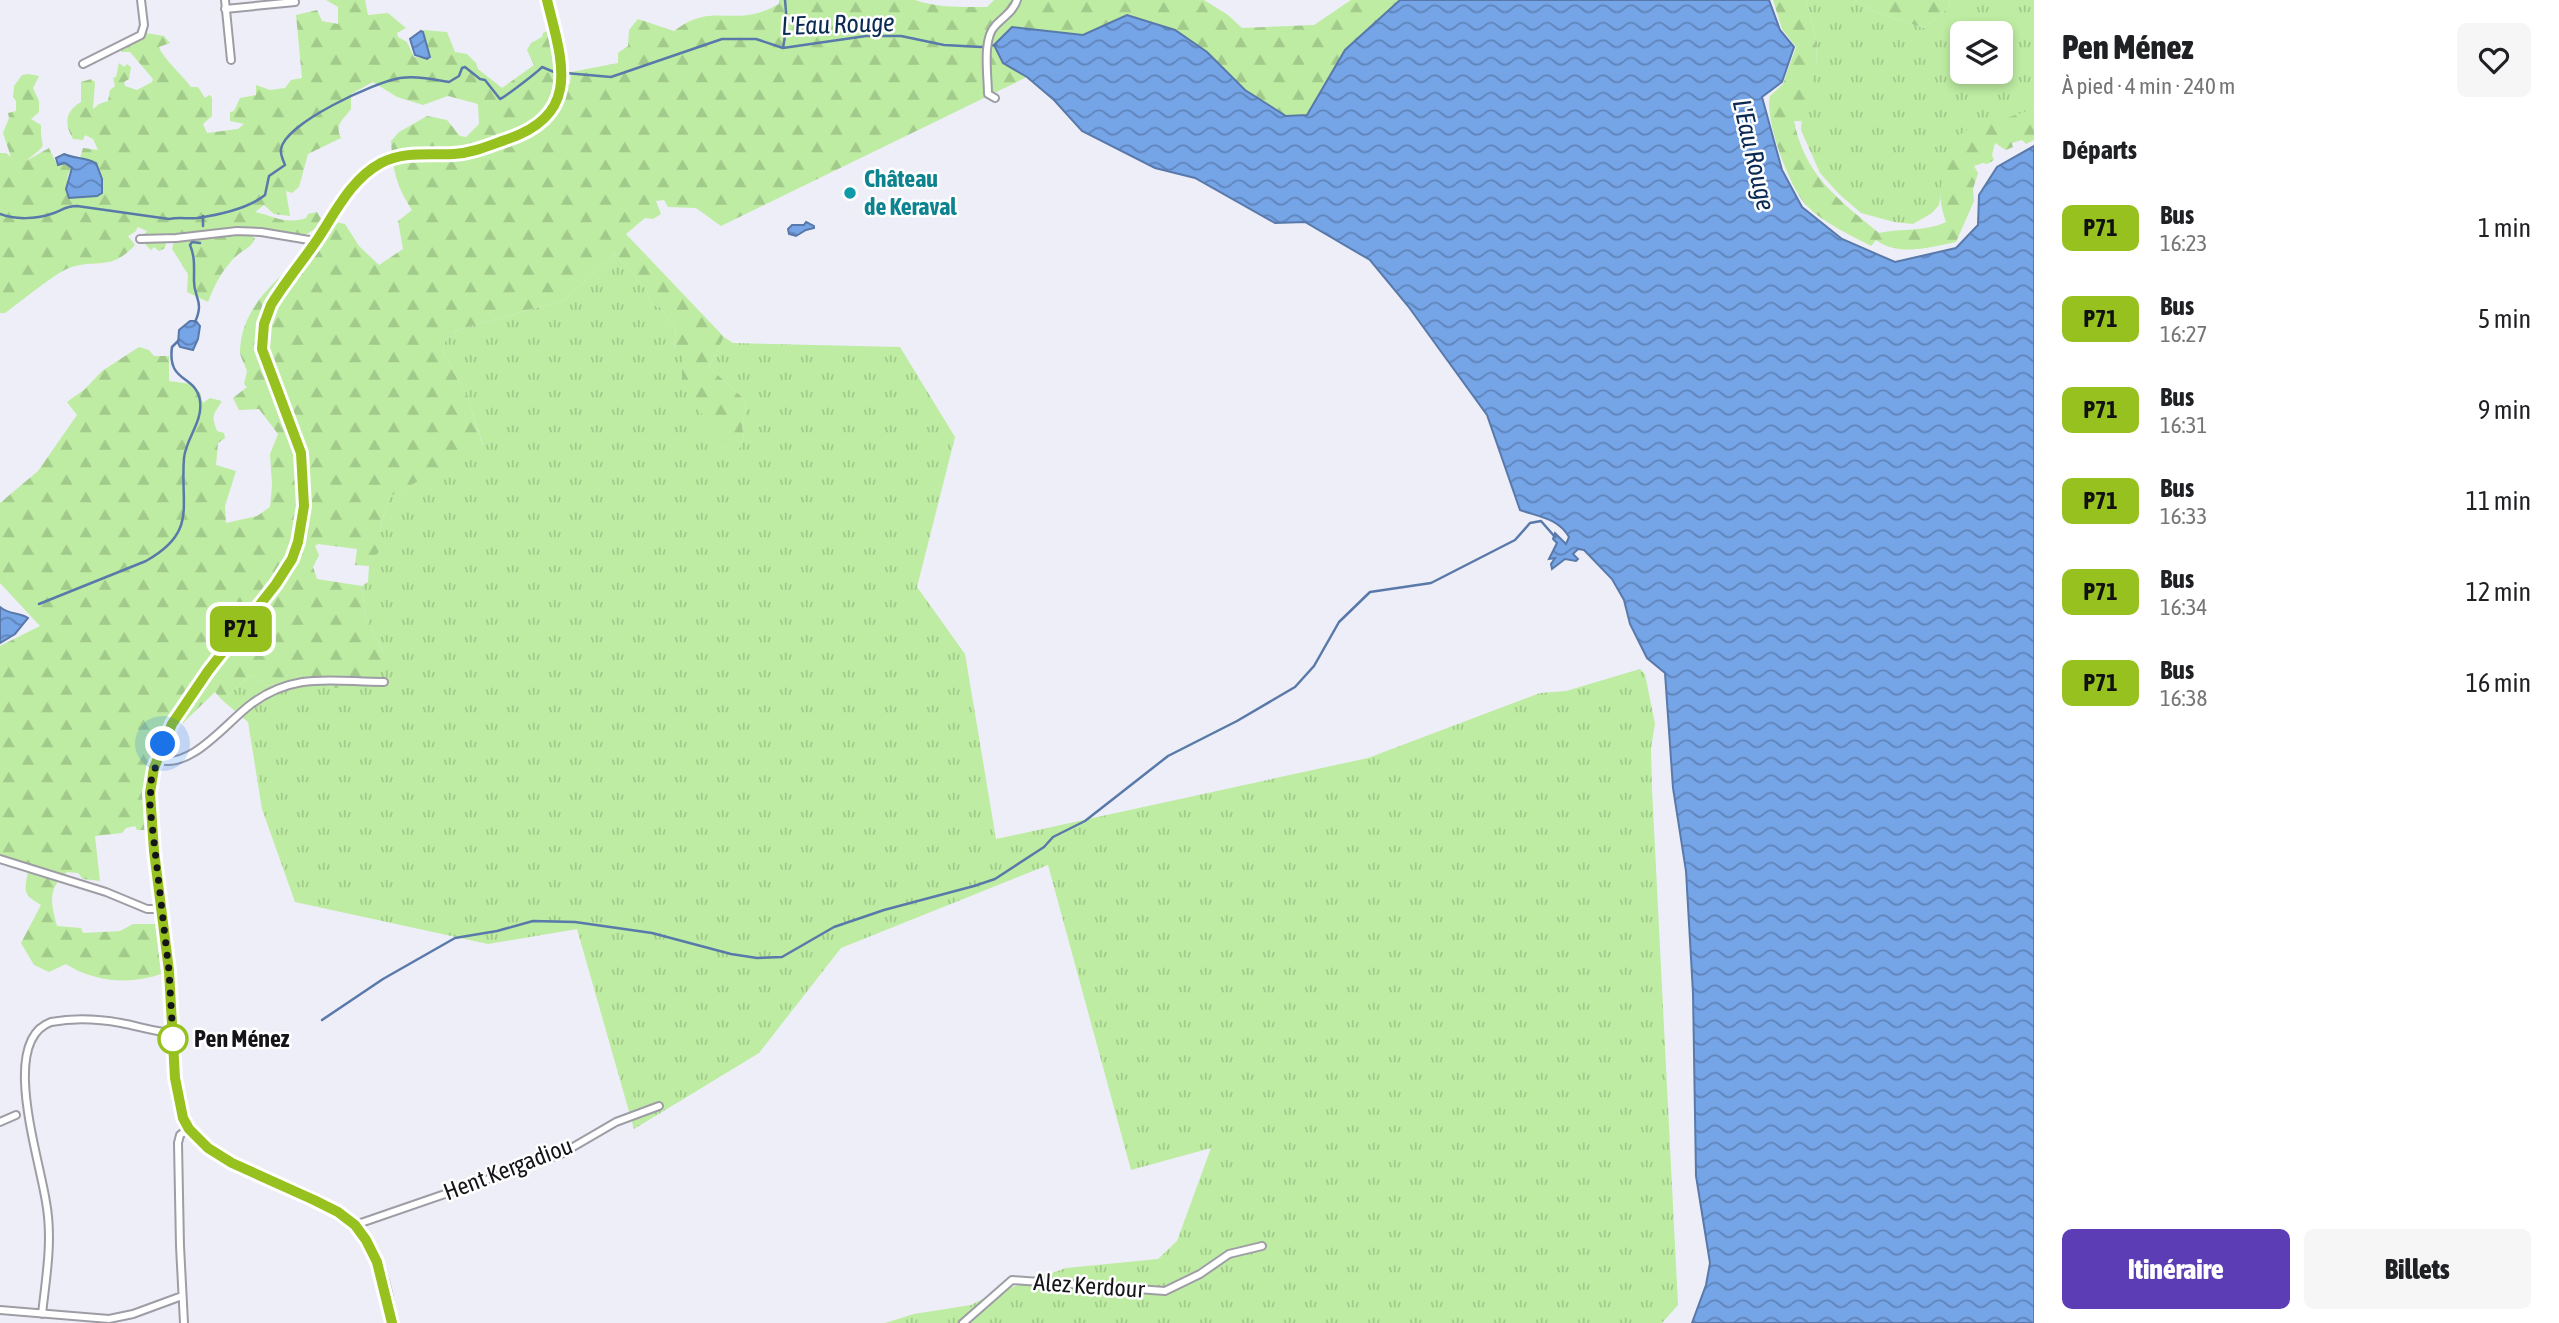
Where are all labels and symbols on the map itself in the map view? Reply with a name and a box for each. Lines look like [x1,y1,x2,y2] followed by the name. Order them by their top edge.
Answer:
[781,7,895,41] water label: L'Eau Rouge
[1727,96,1781,214] water label: L'Eau Rouge
[864,165,957,220] place label: Château de Keraval
[842,185,858,201] marker: Château de Keraval
[201,606,281,652] line badge: P71
[145,726,180,761] your location
[158,1024,188,1054] marker: Pen Ménez
[194,1025,290,1052] place label: Pen Ménez
[440,1132,576,1206] street label: Hent Kergadiou
[1033,1268,1146,1303] street label: Alez Kerdour

